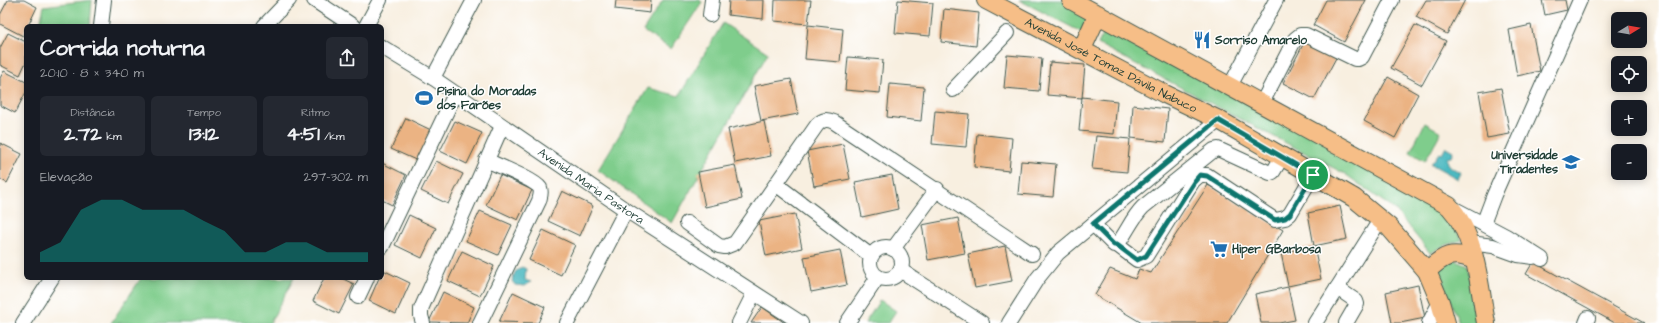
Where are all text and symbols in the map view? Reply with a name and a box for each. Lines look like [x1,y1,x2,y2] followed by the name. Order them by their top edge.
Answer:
[1611,12,1647,48] north arrow
[1611,12,1647,180] map controls
[1022,13,1200,117] street label: Avenida José Tomaz Dávila Nabuco
[1192,30,1212,50] restaurant icon: Sorriso Amarelo
[1214,32,1307,49] place label: Sorriso Amarelo
[40,33,205,64] text: Corrida noturna
[326,37,368,79] button: share
[1611,56,1647,92] button: locate
[40,64,144,82] text: 20:10 · 8 × 340 m
[436,83,537,114] place label: Pisina do Moradas dos Farões
[414,88,434,108] sports icon: Pisina do Moradas dos Farões
[1611,100,1647,136] button: +
[71,105,115,120] text: Distância
[187,105,221,120] text: Tempo
[301,105,330,120] text: Ritmo
[64,120,102,148] text: 2.72
[189,120,219,148] text: 13:12
[286,120,320,148] text: 4:51
[102,129,122,144] text: km
[320,129,345,144] text: /km
[535,144,647,228] street label: Avenida Maria Pastora
[1611,144,1647,180] button: −
[1490,147,1559,178] place label: Universidade Tiradentes
[1561,152,1581,172] school or university icon: Universidade Tiradentes
[1296,158,1330,192] pin
[1302,164,1324,186] icon: arrive
[40,168,92,186] text: Elevação
[304,168,368,186] text: 297–302 m
[1209,239,1229,259] supermarket icon: Hiper GBarbosa
[1232,241,1322,259] place label: Hiper GBarbosa

